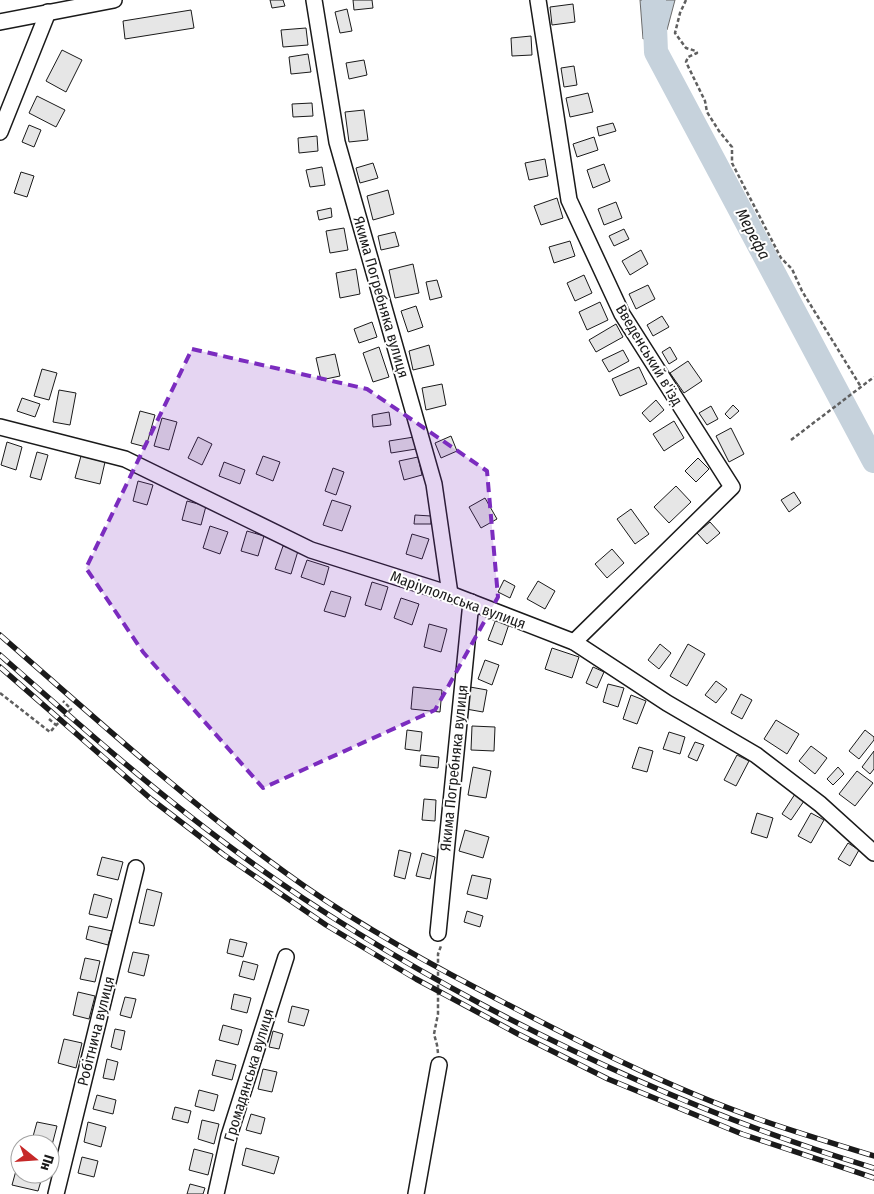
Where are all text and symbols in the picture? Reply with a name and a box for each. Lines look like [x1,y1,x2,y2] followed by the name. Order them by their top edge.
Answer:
[732,205,774,263] water label: Мерефа
[349,214,413,380] street label: Якима Погребняка вулиця
[612,301,686,409] street label: Введенський в'їзд
[388,567,528,633] street label: Маріупольська вулиця
[436,684,472,852] street label: Якима Погребняка вулиця
[74,974,118,1088] street label: Робітнича вулиця
[220,1006,278,1144] street label: Громадянська вулиця
[10,1134,60,1184] north arrow
[37,1153,57,1173] text: Пн

